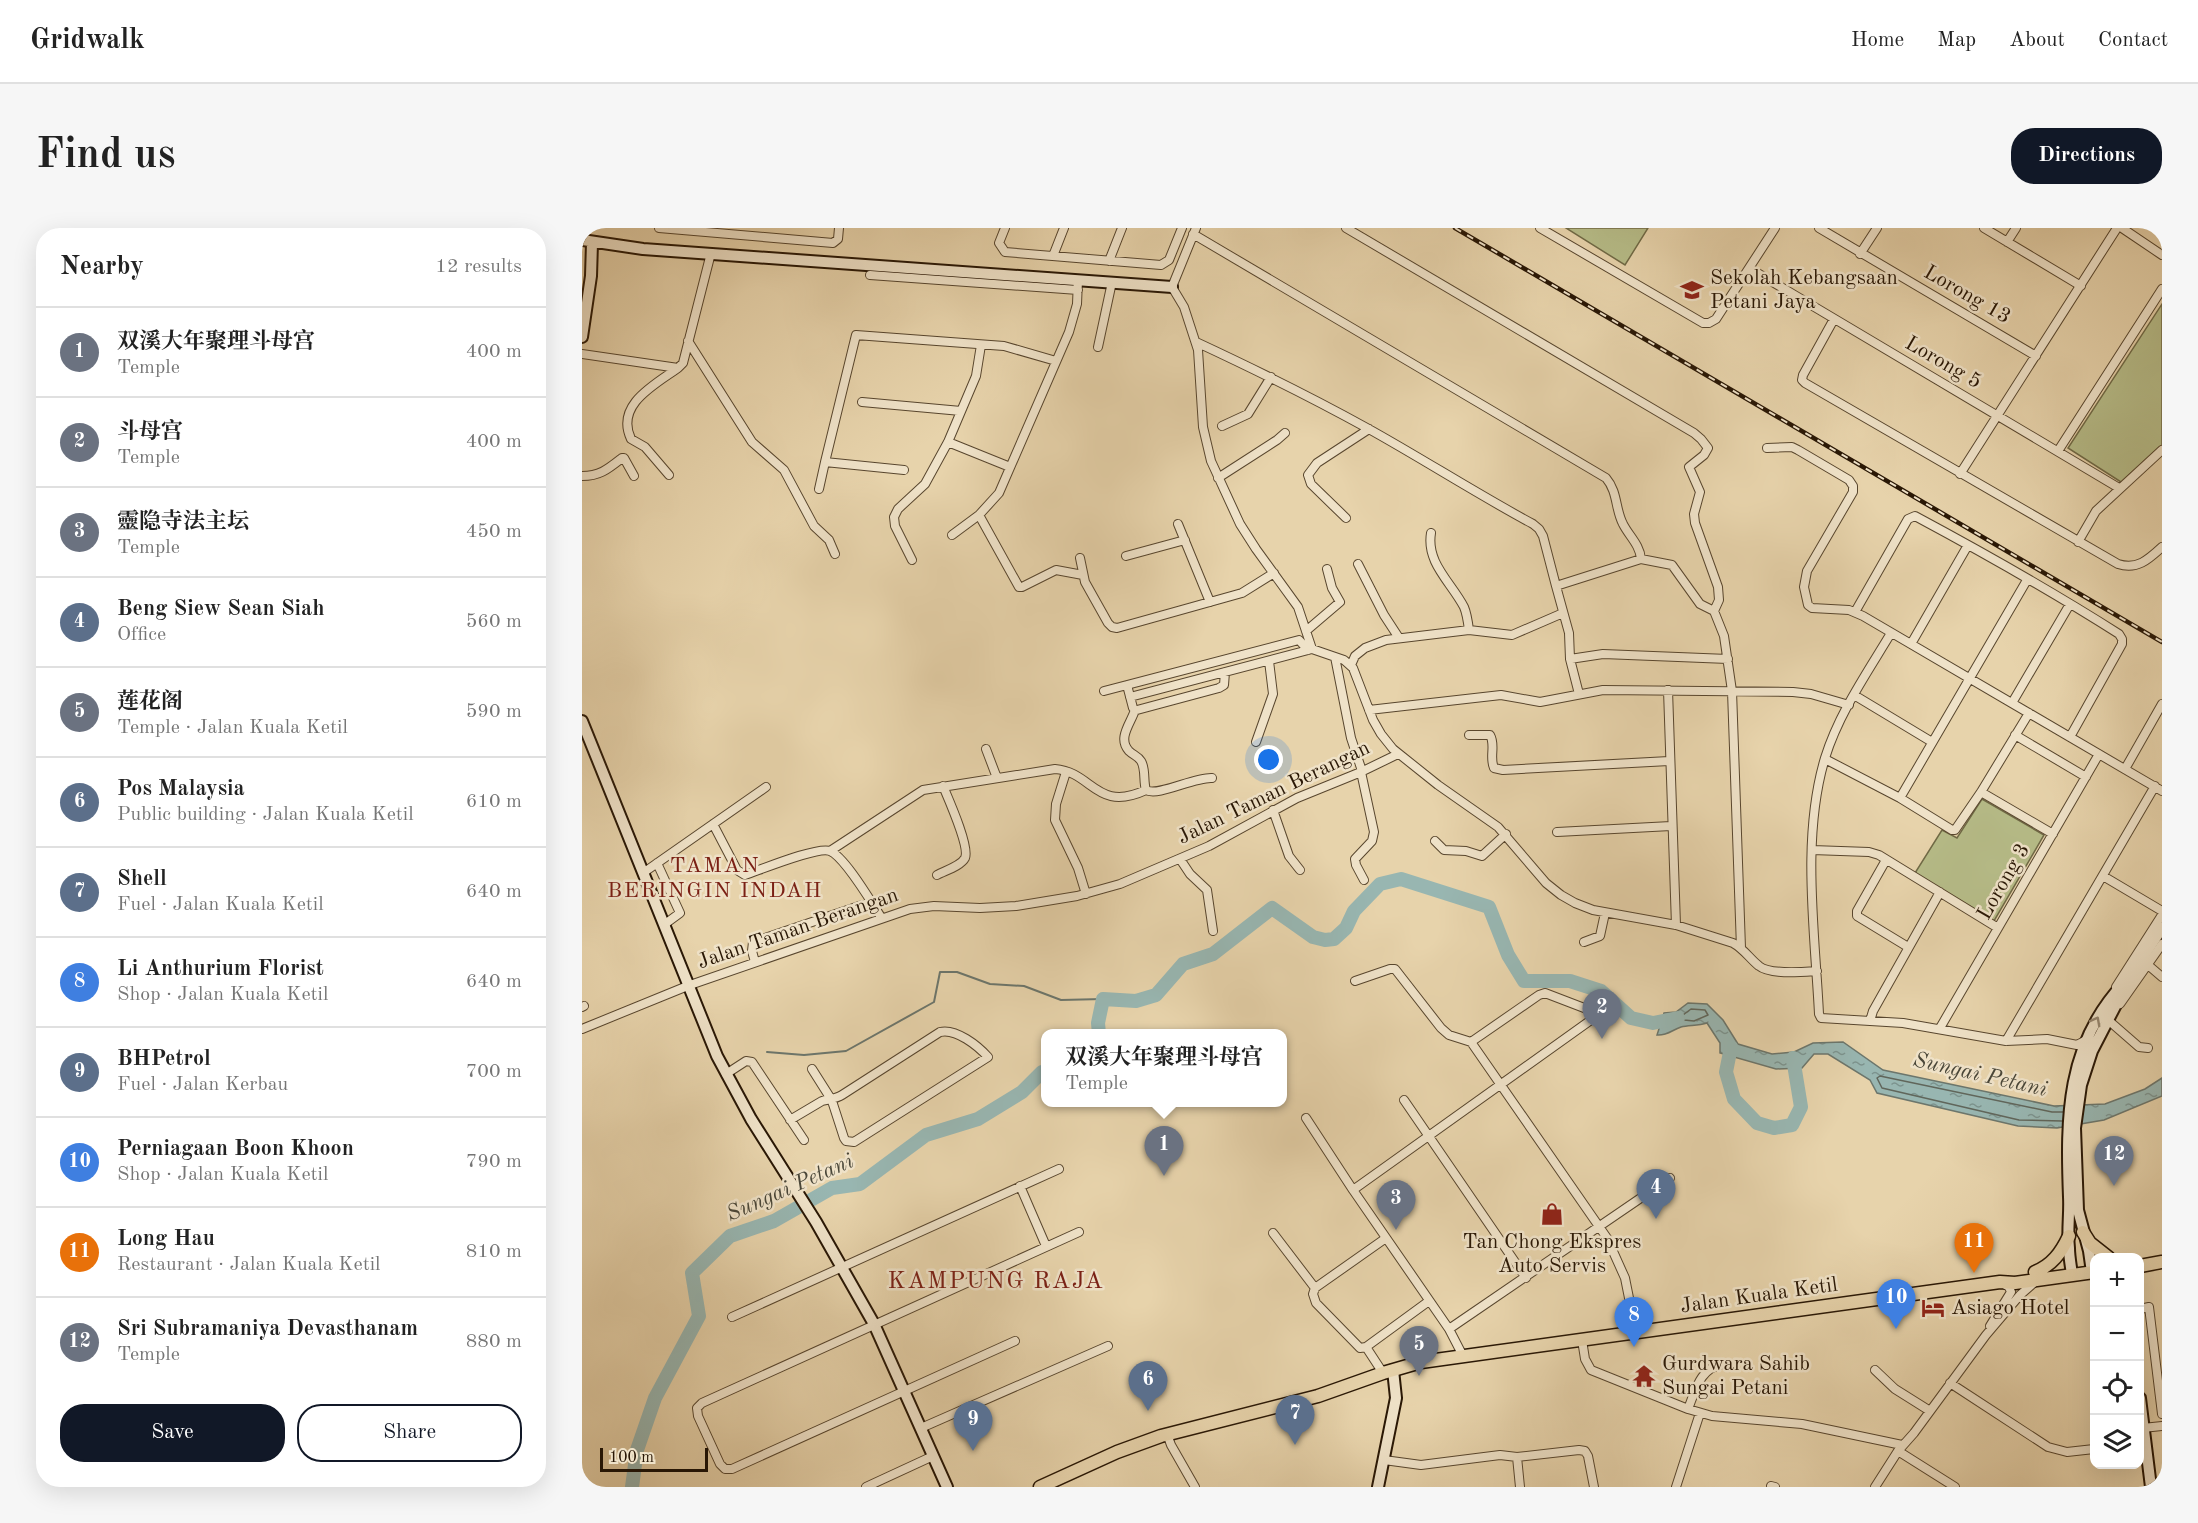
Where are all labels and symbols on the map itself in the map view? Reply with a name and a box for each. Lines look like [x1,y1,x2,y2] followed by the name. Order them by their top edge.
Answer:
[1920,262,2014,328] street label: Lorong 13
[1710,268,1898,313] place label: Sekolah Kebangsaan Petani Jaya
[1679,277,1705,303] school or university icon: Sekolah Kebangsaan Petani Jaya
[1901,333,1985,393] street label: Lorong 5
[1175,737,1373,849] street label: Jalan Taman Berangan
[1254,745,1283,774] your location
[1974,840,2034,924] street label: Lorong 3
[607,855,823,902] district label: TAMAN BERINGIN INDAH
[695,885,901,973] street label: Jalan Taman Berangan
[1582,990,1622,1039] pin: 2
[2089,1016,2100,1027] one-way arrow
[1911,1049,2050,1101] water label: Sungai Petani
[1144,1126,1184,1176] pin: 1
[2094,1136,2134,1186] pin: 12
[723,1150,858,1226] water label: Sungai Petani
[1636,1170,1676,1219] pin: 4
[1376,1180,1416,1230] pin: 3
[1539,1201,1565,1227] shop icon: Tan Chong Ekspres Auto Servis
[1954,1224,1994,1273] pin: 11
[1463,1232,1641,1277] place label: Tan Chong Ekspres Auto Servis
[888,1270,1104,1294] district label: KAMPUNG RAJA
[1679,1275,1839,1317] street label: Jalan Kuala Ketil
[1876,1280,1916,1329] pin: 10
[1920,1295,1946,1321] hotel icon: Asiago Hotel
[1614,1298,1654,1347] pin: 8
[1951,1298,2070,1319] place label: Asiago Hotel
[1400,1326,1438,1376] pin: 5
[1662,1354,1810,1399] place label: Gurdwara Sahib Sungai Petani
[1128,1362,1168,1411] pin: 6
[1631,1363,1657,1389] temple icon: Gurdwara Sahib Sungai Petani
[1276,1396,1314,1445] pin: 7
[954,1402,992,1451] pin: 9
[600,1445,708,1472] scale bar

